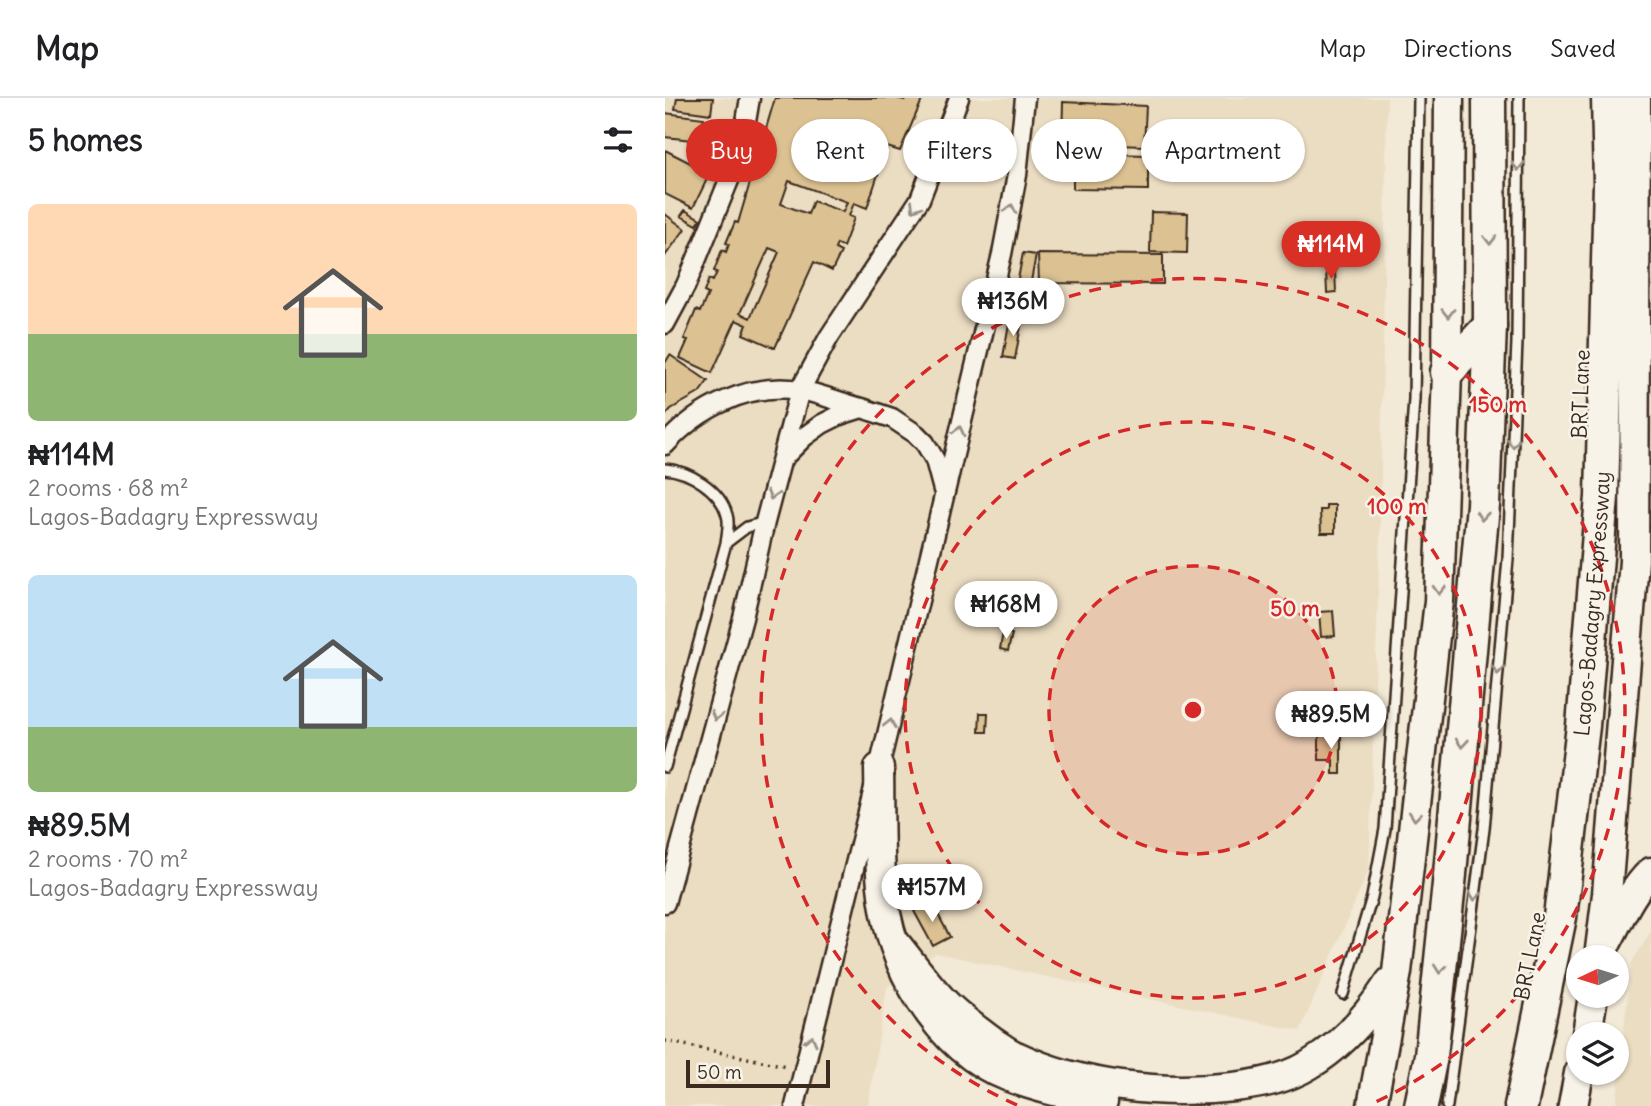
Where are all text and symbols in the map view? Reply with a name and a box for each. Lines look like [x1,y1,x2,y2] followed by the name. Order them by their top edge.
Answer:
[35,27,99,69] text: Map
[1319,33,1366,63] text: Map
[1404,33,1512,63] text: Directions
[1550,33,1616,63] text: Saved
[686,119,777,182] chip: Buy
[791,119,889,182] chip: Rent
[903,119,1017,182] chip: Filters
[1031,119,1127,182] chip: New
[1141,119,1305,182] chip: Apartment
[28,121,143,159] text: 5 homes
[599,121,637,159] icon: filters
[1510,161,1526,172] one-way arrow
[911,199,924,212] one-way arrow
[1002,203,1017,215] one-way arrow
[1282,222,1380,281] pin: ₦114M
[1298,229,1364,258] text: ₦114M
[1482,235,1498,245] one-way arrow
[270,250,396,376] icon: home
[964,278,1062,338] pin: ₦136M
[978,286,1048,315] text: ₦136M
[1440,308,1456,319] one-way arrow
[1565,349,1596,439] street label: BRT Lane
[1469,391,1527,418] text: 150 m
[951,425,965,437] one-way arrow
[28,435,115,473] text: ₦114M
[1506,437,1521,448] one-way arrow
[1568,471,1616,738] street label: Lagos-Badagry Expressway
[28,473,189,502] text: 2 rooms · 68 m²
[766,489,781,501] one-way arrow
[1367,493,1427,520] text: 100 m
[28,502,319,531] text: Lagos-Badagry Expressway
[1475,510,1490,522] one-way arrow
[957,582,1055,641] pin: ₦168M
[1432,584,1447,595] one-way arrow
[971,589,1041,618] text: ₦168M
[1270,595,1320,622] text: 50 m
[270,621,396,747] icon: home
[1491,664,1506,675] one-way arrow
[1274,692,1388,751] pin: ₦89.5M
[1181,698,1205,722] centre of rings
[1291,699,1371,728] text: ₦89.5M
[710,709,725,721] one-way arrow
[882,718,896,730] one-way arrow
[1455,737,1470,748] one-way arrow
[28,806,131,844] text: ₦89.5M
[1407,810,1422,822] one-way arrow
[28,844,188,873] text: 2 rooms · 70 m²
[883,864,981,924] pin: ₦157M
[898,872,966,901] text: ₦157M
[28,873,319,902] text: Lagos-Badagry Expressway
[1468,890,1483,902] one-way arrow
[1508,909,1551,1002] street label: BRT Lane
[1566,945,1629,1008] north arrow
[1566,945,1629,1085] map controls
[1433,964,1448,975] one-way arrow
[1566,1022,1629,1085] button: layers
[803,1034,817,1046] one-way arrow
[686,1057,829,1089] scale bar
[697,1060,742,1084] text: 50 m

